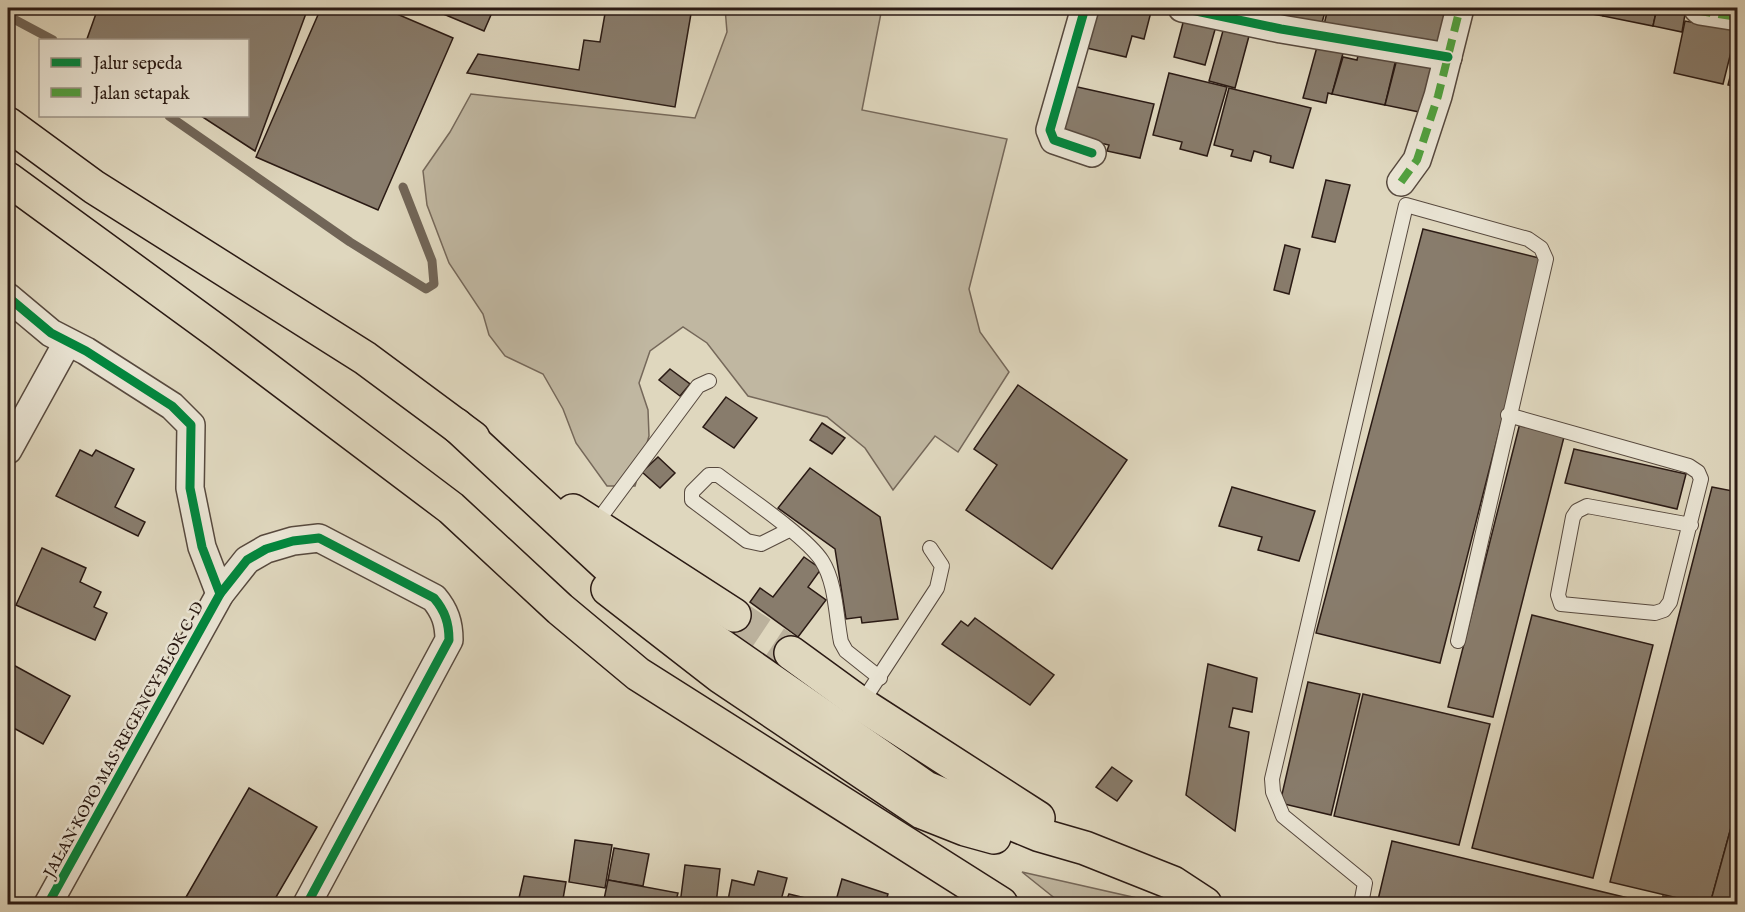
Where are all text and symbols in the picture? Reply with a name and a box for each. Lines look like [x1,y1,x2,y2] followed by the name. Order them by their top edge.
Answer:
[39,39,249,117] legend
[91,53,183,76] text: Jalur sepeda
[91,83,190,106] text: Jalan setapak
[39,598,209,883] street label: JALAN KOPO MAS REGENCY BLOK C-D

